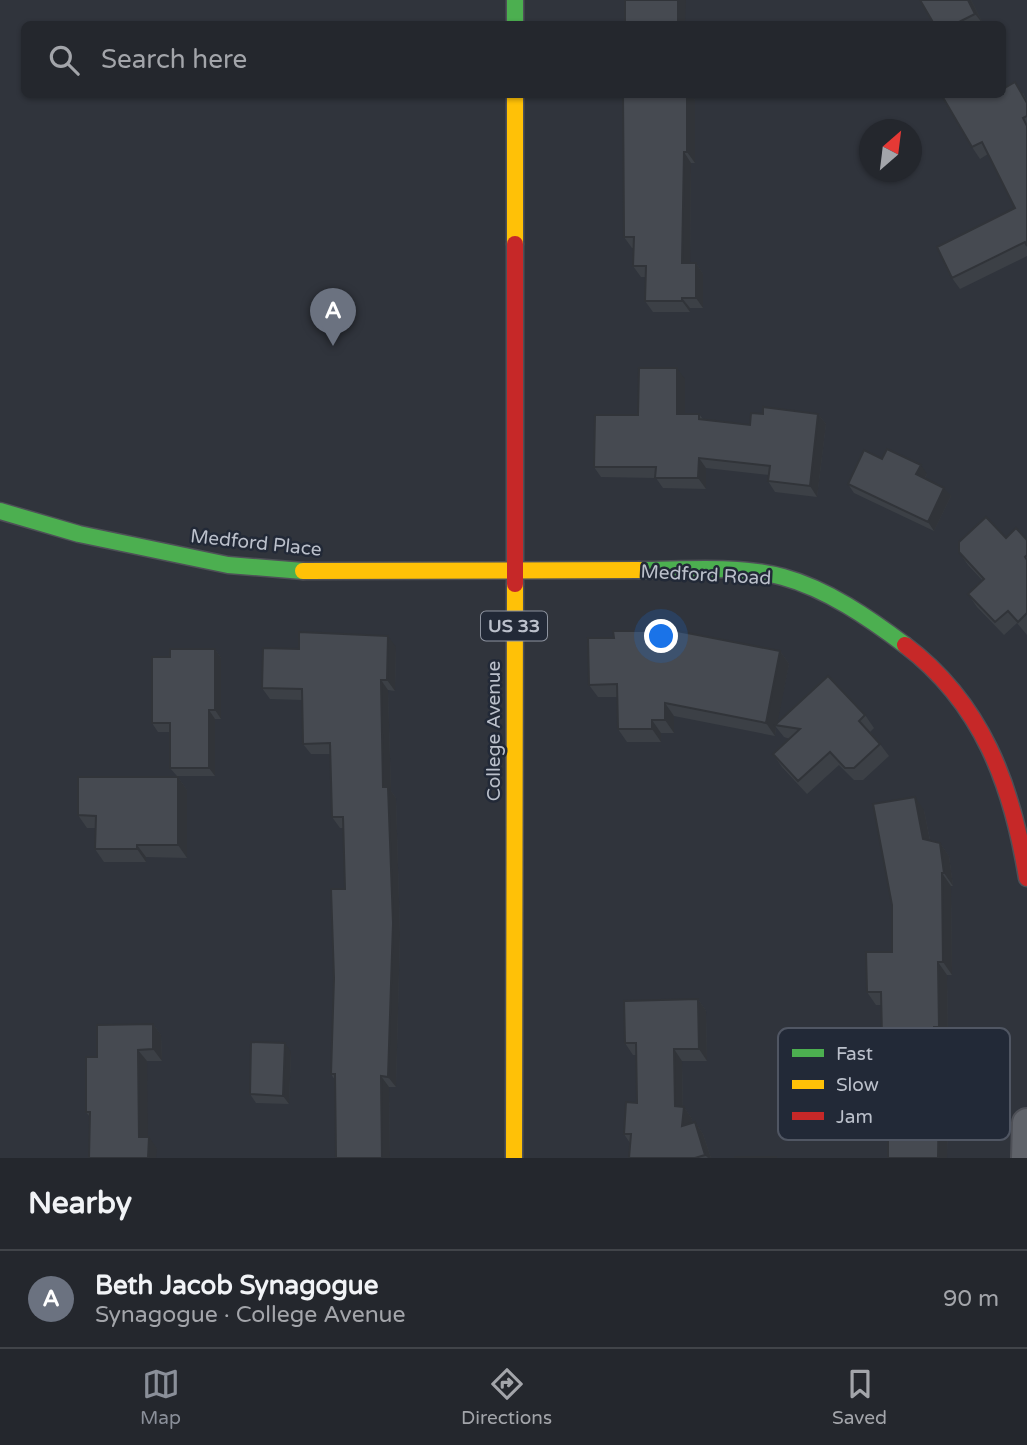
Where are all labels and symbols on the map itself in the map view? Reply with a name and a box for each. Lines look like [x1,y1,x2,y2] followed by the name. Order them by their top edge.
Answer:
[859,119,922,182] north arrow
[310,288,356,346] pin: A
[189,525,323,561] street label: Medford Place
[640,561,772,589] street label: Medford Road
[481,612,547,640] road number: US 33
[644,619,678,653] your location
[483,661,505,801] street label: College Avenue
[778,1028,1010,1140] legend
[836,1043,873,1065] text: Fast
[836,1074,879,1096] text: Slow
[836,1106,873,1128] text: Jam

